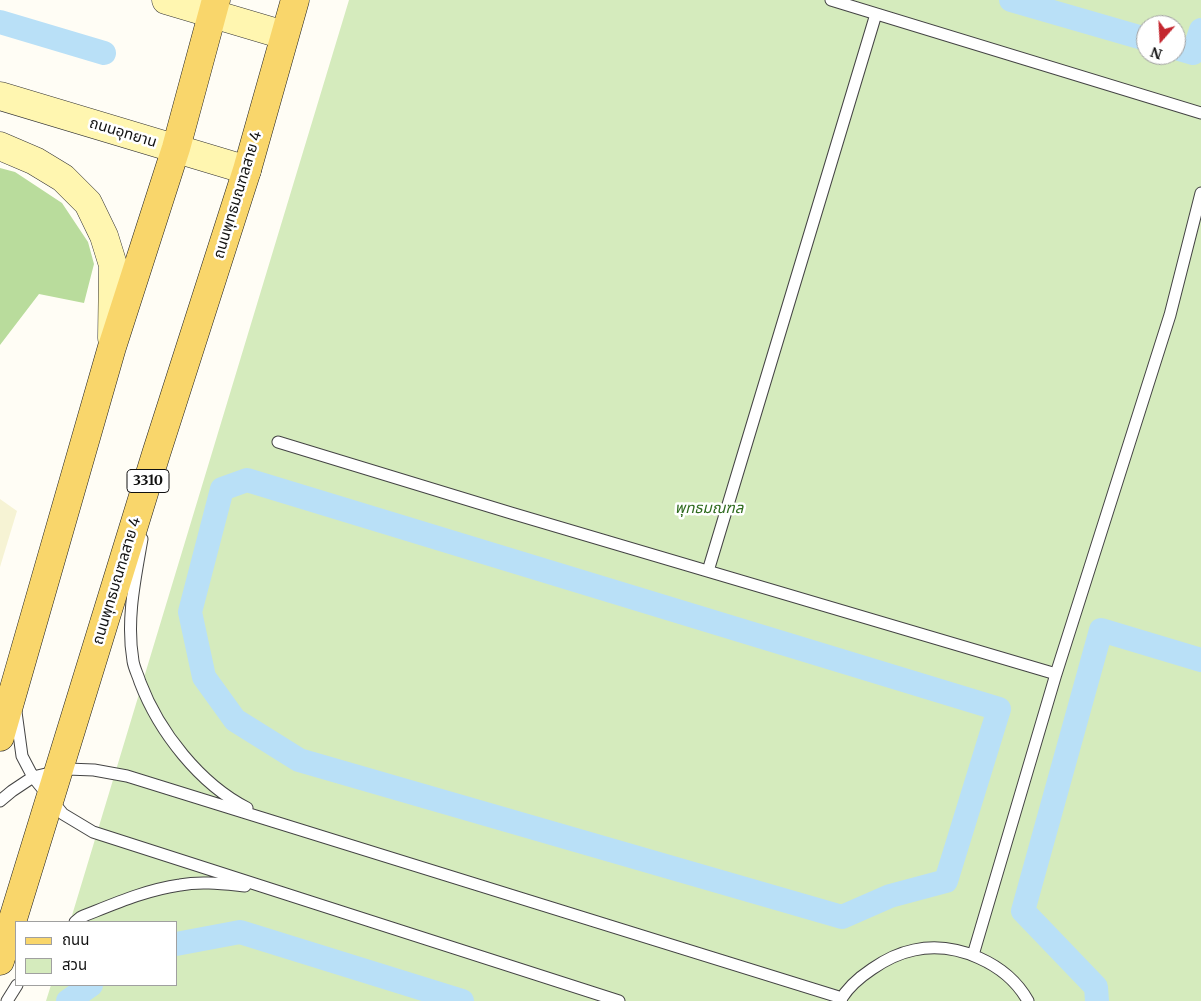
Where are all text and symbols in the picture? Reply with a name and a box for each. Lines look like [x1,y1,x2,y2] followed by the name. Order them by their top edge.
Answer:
[1136,15,1186,65] north arrow
[1148,43,1165,64] text: N
[87,114,159,152] street label: ถนนอุทยาน
[210,129,266,261] street label: ถนนพุทธมณฑลสาย 4
[127,470,169,492] road number: 3310
[675,500,743,518] park label: พุทธมณฑล
[89,515,145,647] street label: ถนนพุทธมณฑลสาย 4
[15,921,178,986] legend
[62,930,89,949] text: ถนน
[62,955,87,974] text: สวน

